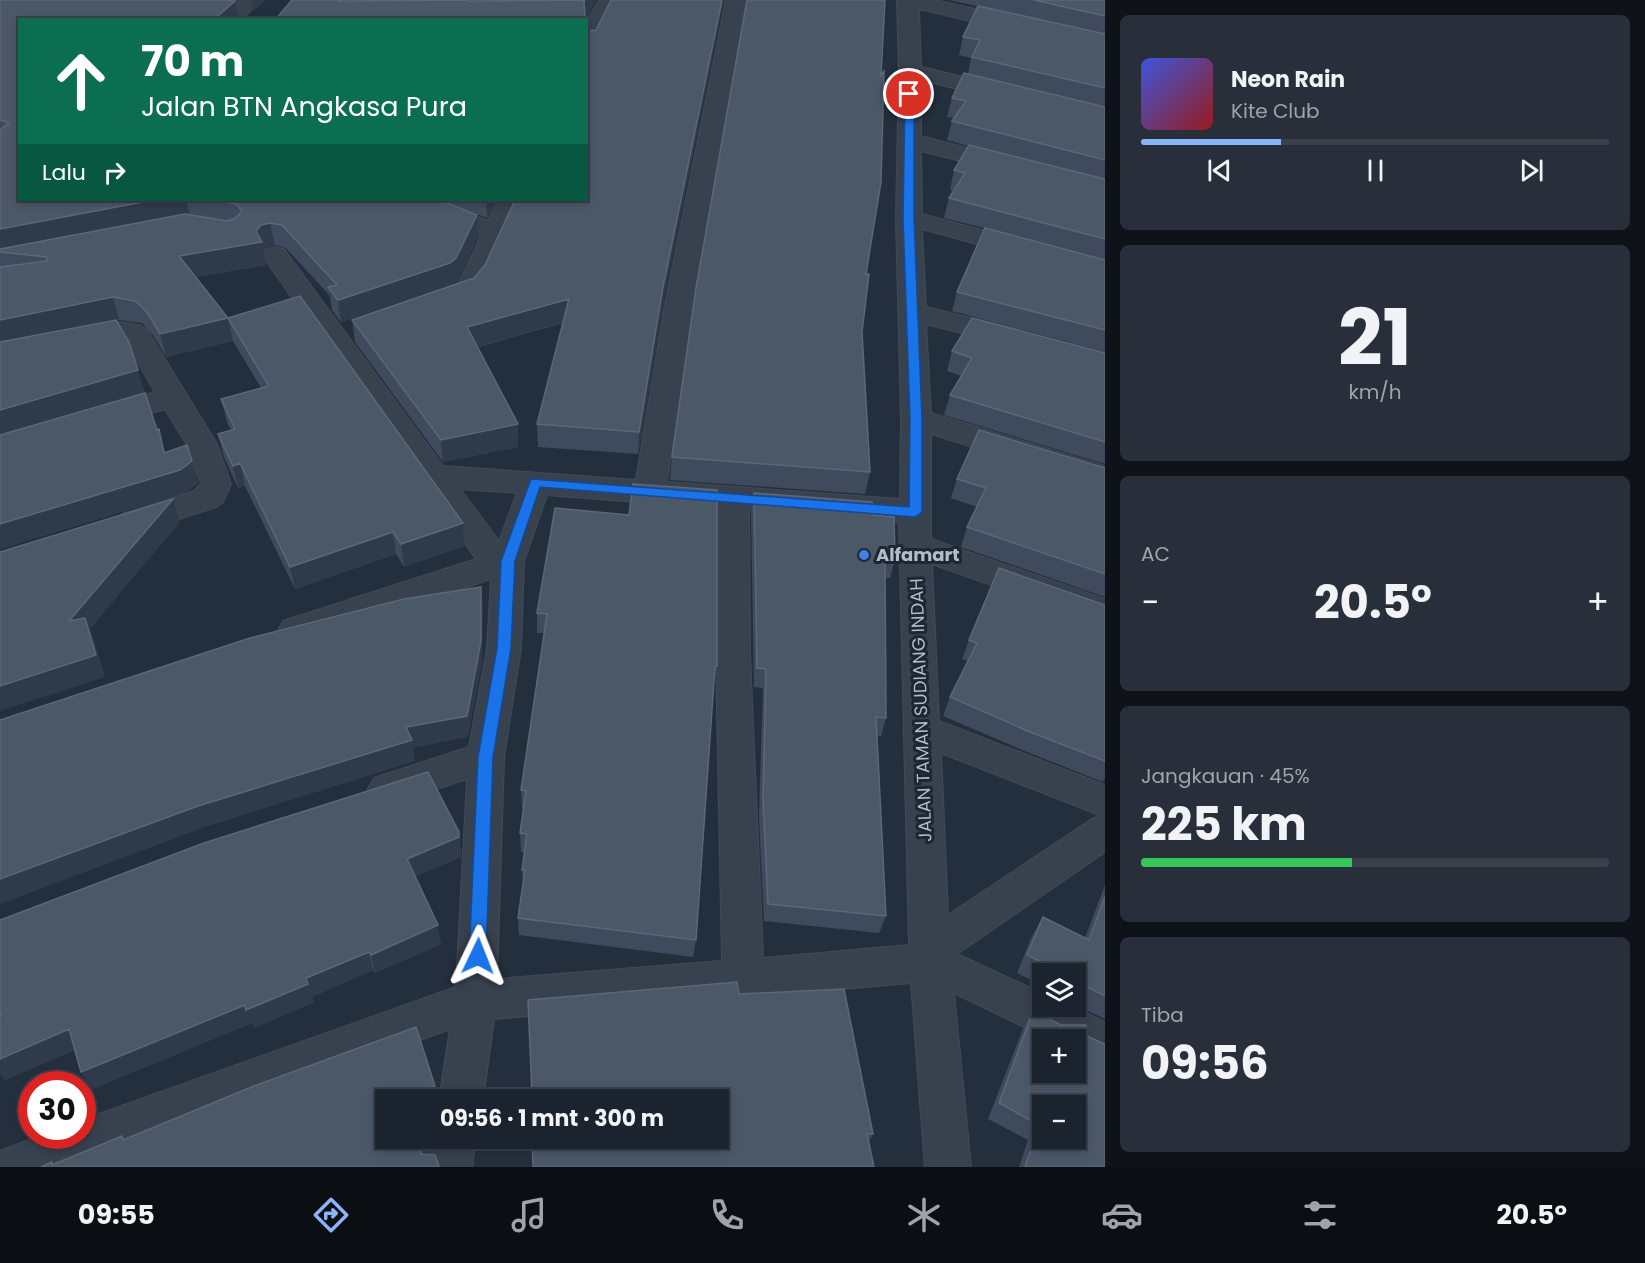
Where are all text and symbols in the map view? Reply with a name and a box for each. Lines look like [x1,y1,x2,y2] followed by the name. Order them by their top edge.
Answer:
[141,32,244,91] text: 70 m
[42,42,120,120] icon: ahead
[1231,64,1345,95] text: Neon Rain
[883,68,934,119] pin
[892,77,925,110] icon: arrive
[141,88,467,125] text: Jalan BTN Angkasa Pura
[1231,97,1320,125] text: Kite Club
[1203,154,1236,187] icon: previous
[1359,154,1392,187] icon: pause
[1515,154,1548,187] icon: next
[98,156,131,189] icon: right
[42,157,86,188] text: Lalu
[1338,283,1412,392] text: 21
[1348,378,1402,406] text: km/h
[1141,540,1170,568] text: AC
[876,542,960,567] place label: Alfamart
[857,548,871,562] marker: Alfamart
[1314,571,1432,634] text: 20.5°
[903,578,938,842] street label: JALAN TAMAN SUDIANG INDAH
[1141,579,1159,626] text: −
[1586,579,1609,626] text: +
[1141,762,1310,790] text: Jangkauan · 45%
[1141,793,1307,856] text: 225 km
[446,924,510,988] position arrow
[1032,963,1086,1149] map controls
[1032,963,1086,1017] button: layers
[1141,1001,1184,1029] text: Tiba
[1032,1029,1086,1083] button: +
[1141,1032,1269,1095] text: 09:56
[18,1071,96,1149] speed limit sign: 30
[1032,1095,1086,1149] button: −
[440,1103,664,1134] text: 09:56 · 1 mnt · 300 m
[310,1194,352,1236] icon: directions
[508,1194,550,1236] icon: music
[706,1194,748,1236] icon: phone
[903,1194,945,1236] icon: climate
[1101,1194,1143,1236] icon: car
[1299,1194,1341,1236] icon: filters
[78,1196,155,1233] text: 09:55
[1496,1196,1567,1233] text: 20.5°

